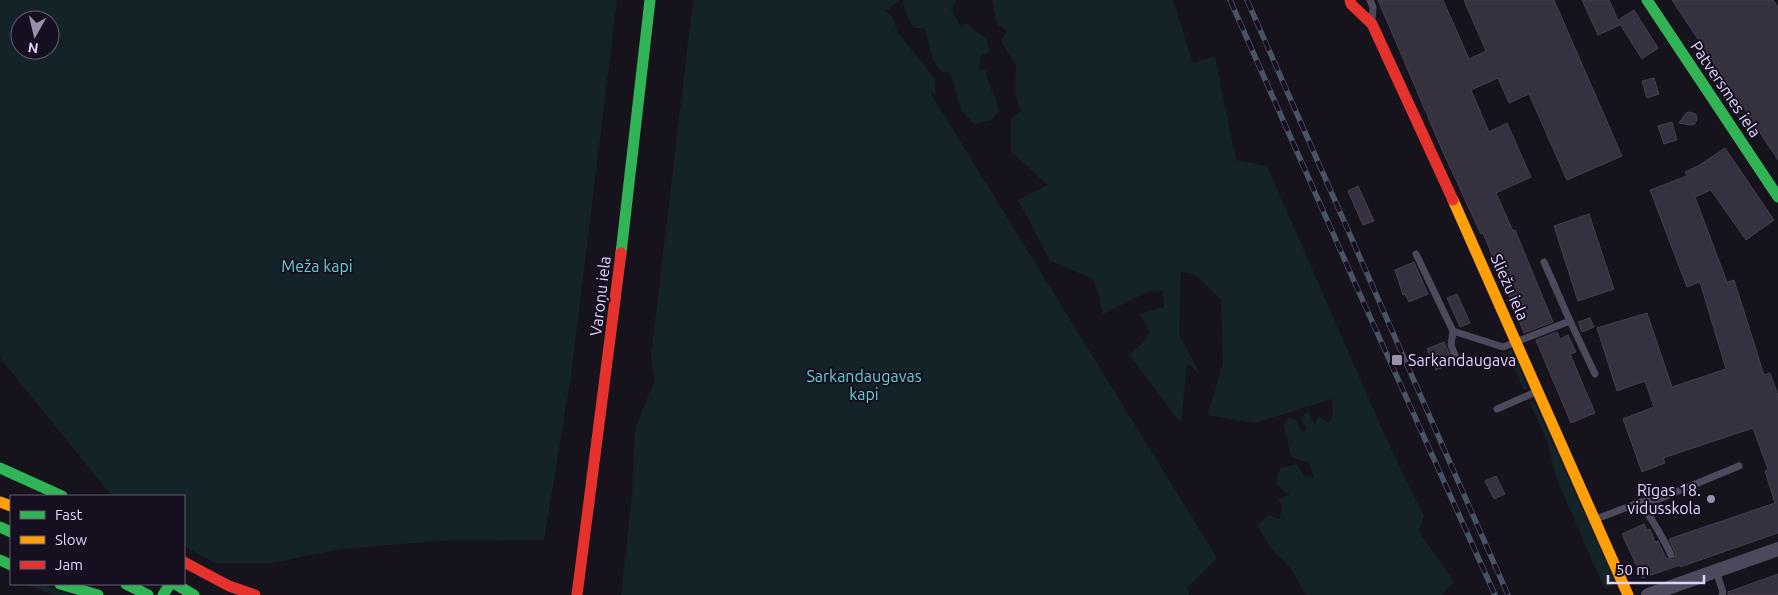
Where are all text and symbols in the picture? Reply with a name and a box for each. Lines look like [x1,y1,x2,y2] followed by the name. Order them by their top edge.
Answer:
[10,10,60,60] north arrow
[1687,38,1765,140] street label: Patversmes iela
[27,39,39,57] text: N
[1487,251,1533,323] street label: Sliežu iela
[586,255,614,337] street label: Varoņu iela
[281,257,353,275] park label: Meža kapi
[1408,351,1516,369] place label: Sarkandaugava
[1390,353,1404,367] marker: Sarkandaugava
[806,367,922,403] park label: Sarkandaugavas kapi
[1627,481,1701,517] place label: Rīgas 18. vidusskola
[1705,493,1717,505] marker: Rīgas 18. vidusskola
[10,495,185,585] legend
[55,506,83,523] text: Fast
[55,531,88,548] text: Slow
[1608,552,1704,584] scale bar
[55,556,83,573] text: Jam
[1616,561,1649,578] text: 50 m

